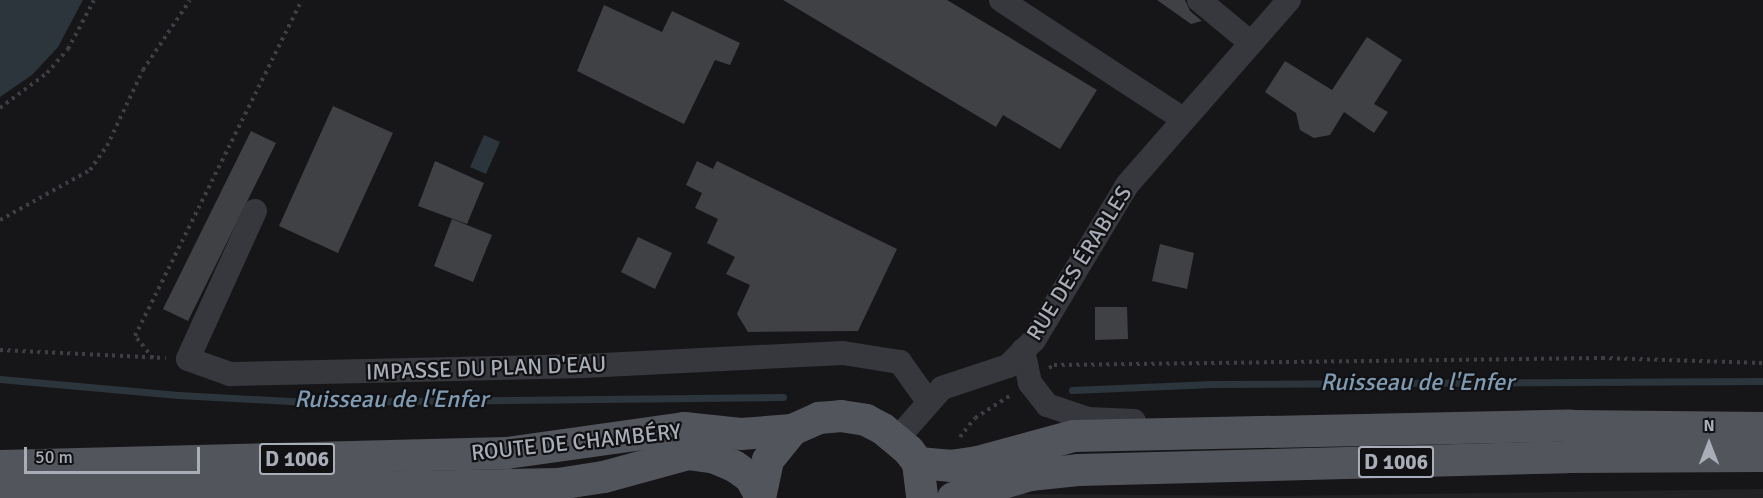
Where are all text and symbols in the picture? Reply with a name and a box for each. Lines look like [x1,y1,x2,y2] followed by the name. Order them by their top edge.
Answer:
[1021,181,1137,345] street label: RUE DES ÉRABLES
[365,351,607,385] street label: IMPASSE DU PLAN D'EAU
[1320,369,1514,397] water label: Ruisseau de l'Enfer
[294,386,488,414] water label: Ruisseau de l'Enfer
[1679,414,1739,474] north arrow
[1703,416,1715,436] text: N
[470,418,682,466] street label: ROUTE DE CHAMBÉRY
[27,435,202,473] scale bar
[258,441,336,477] road number: D 1006
[1357,444,1435,480] road number: D 1006
[35,446,73,468] text: 50 m

